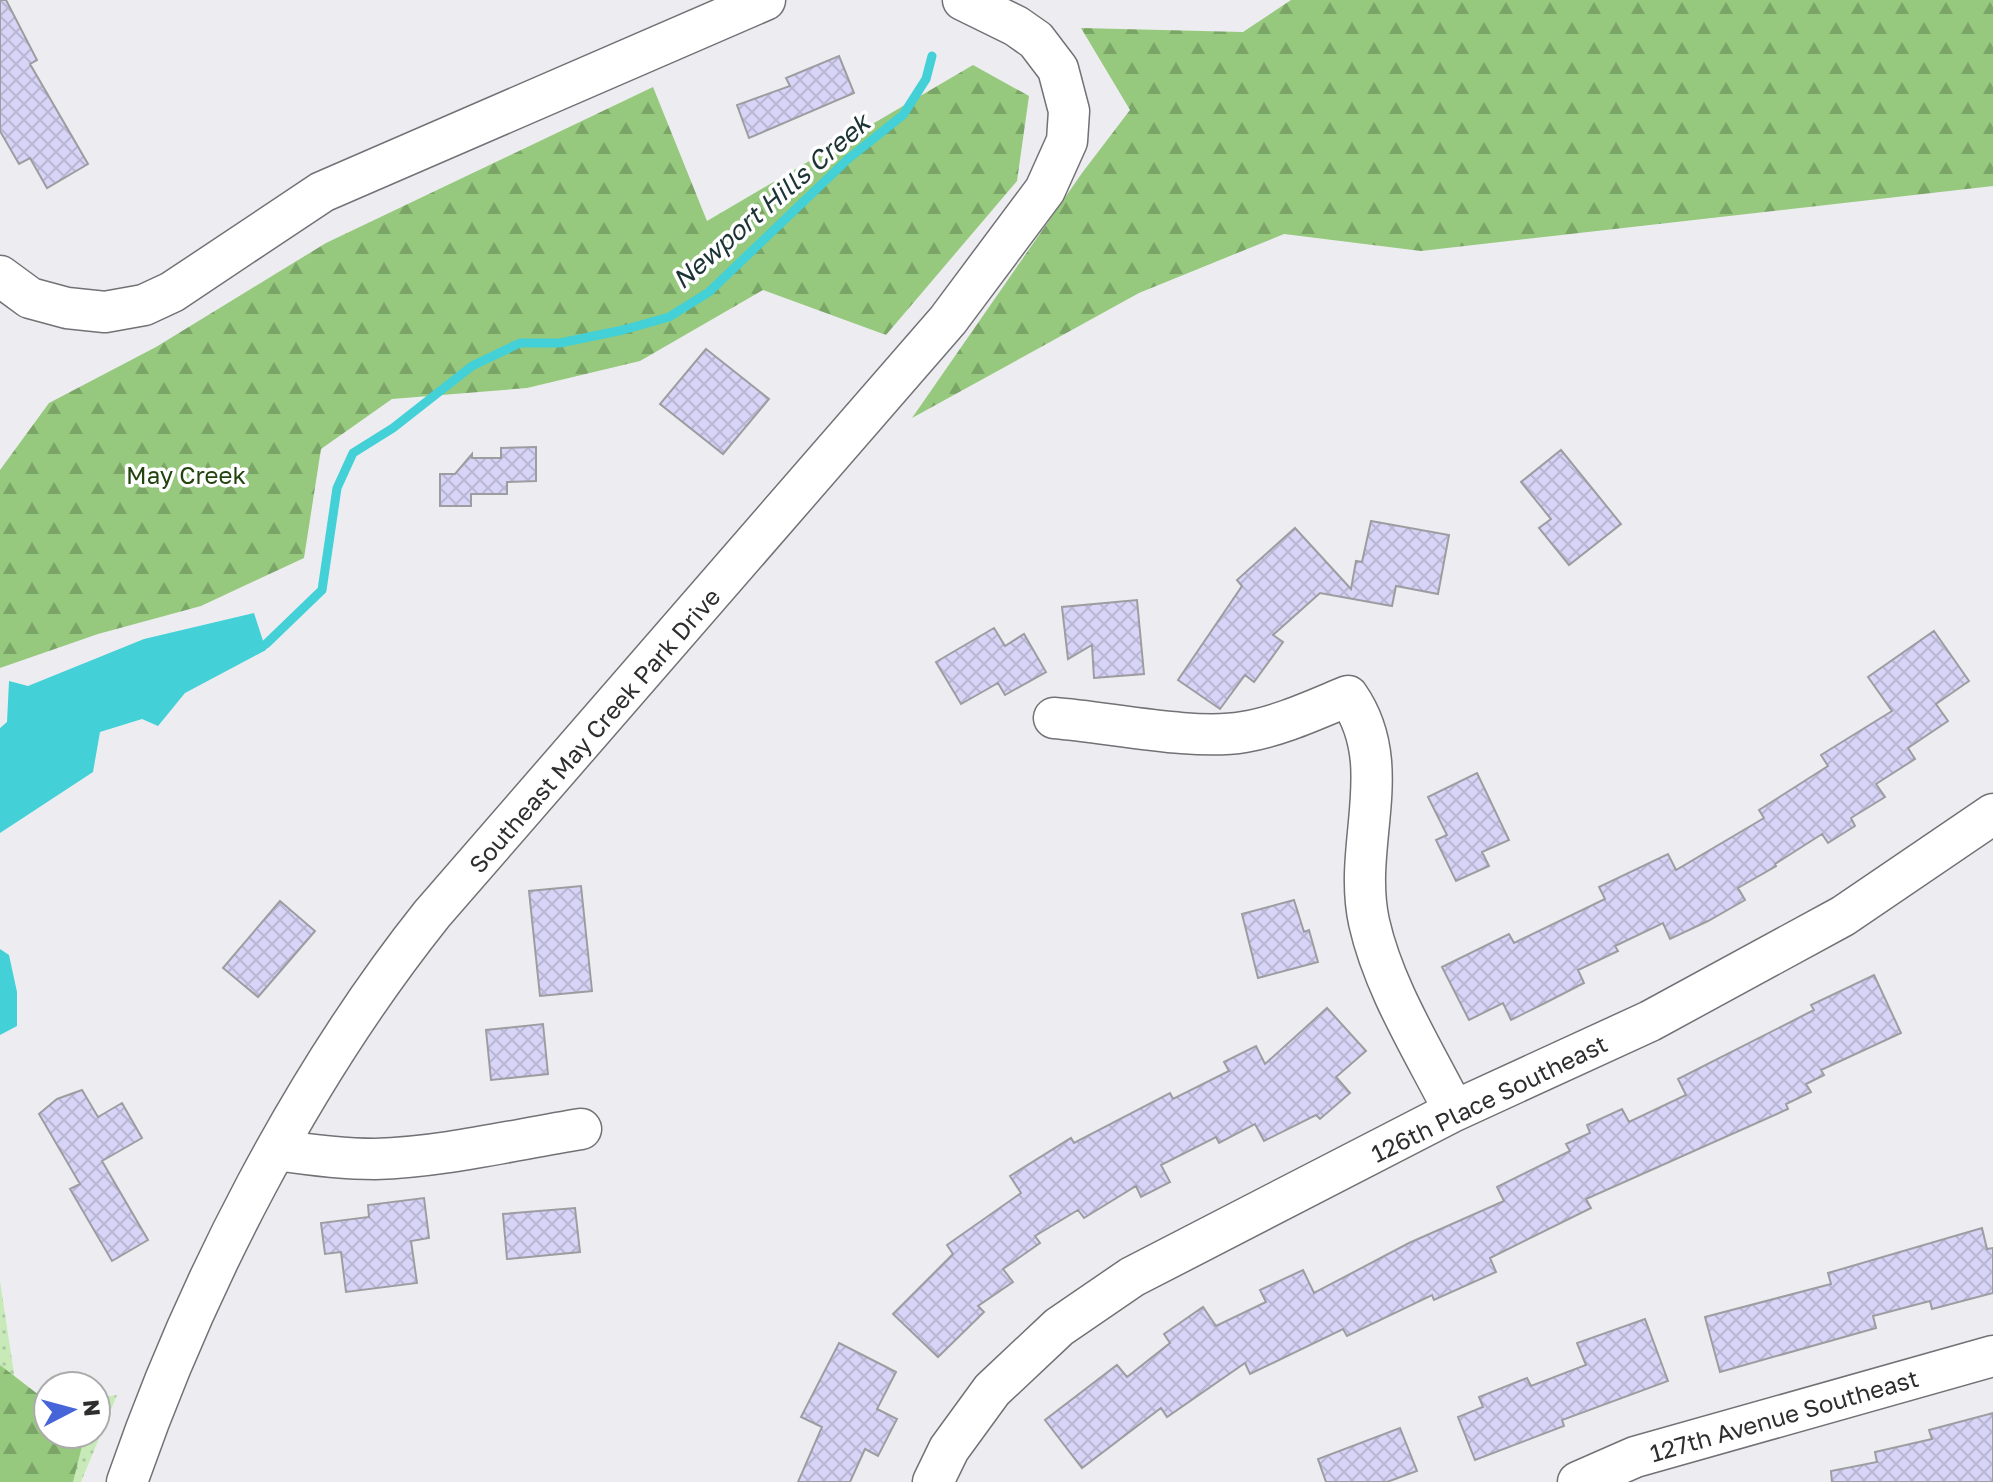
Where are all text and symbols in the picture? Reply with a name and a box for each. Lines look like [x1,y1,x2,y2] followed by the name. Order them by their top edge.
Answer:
[666,106,878,295] water label: Newport Hills Creek
[126,460,246,489] park label: May Creek
[462,582,726,878] street label: Southeast May Creek Park Drive
[1366,1028,1612,1168] street label: 126th Place Southeast
[1646,1363,1922,1467] street label: 127th Avenue Southeast
[32,1370,112,1450] north arrow
[78,1398,107,1418] text: N

